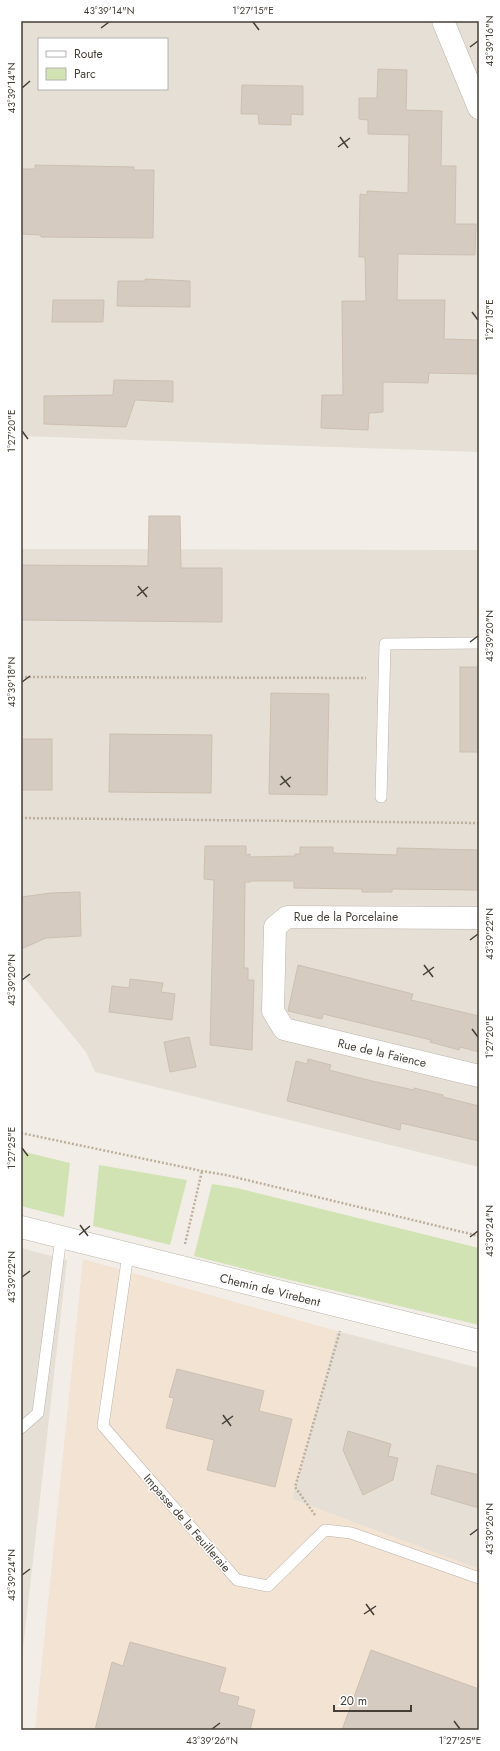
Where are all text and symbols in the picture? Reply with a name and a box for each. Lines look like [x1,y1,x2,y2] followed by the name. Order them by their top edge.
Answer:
[84,3,134,18] text: 43°39'14"N
[232,3,274,18] text: 1°27'15"E
[482,16,497,66] text: 43°39'16"N
[38,38,168,90] legend
[74,45,103,63] text: Route
[4,63,19,113] text: 43°39'14"N
[74,65,96,83] text: Parc
[482,299,497,341] text: 1°27'15"E
[4,410,19,452] text: 1°27'20"E
[482,610,497,662] text: 43°39'20"N
[4,657,19,707] text: 43°39'18"N
[294,908,398,926] street label: Rue de la Porcelaine
[482,908,497,960] text: 43°39'22"N
[4,954,19,1006] text: 43°39'20"N
[482,1016,497,1058] text: 1°27'20"E
[336,1034,428,1072] street label: Rue de la Faïence
[4,1127,19,1169] text: 1°27'25"E
[482,1205,497,1257] text: 43°39'24"N
[4,1251,19,1303] text: 43°39'22"N
[218,1269,322,1311] street label: Chemin de Virebent
[139,1470,235,1576] street label: Impasse de la Feuilleraie
[482,1503,497,1555] text: 43°39'26"N
[4,1549,19,1601] text: 43°39'24"N
[334,1687,411,1713] scale bar
[340,1692,367,1710] text: 20 m
[186,1733,238,1748] text: 43°39'26"N
[439,1733,481,1748] text: 1°27'25"E

